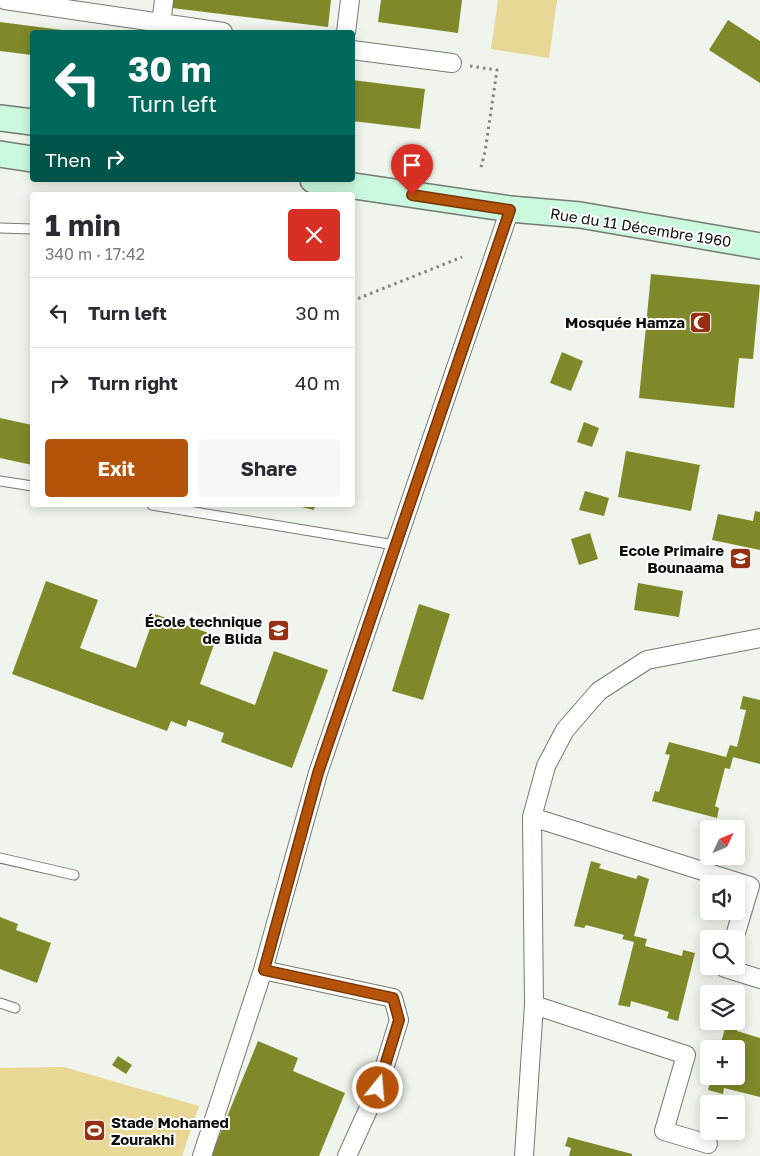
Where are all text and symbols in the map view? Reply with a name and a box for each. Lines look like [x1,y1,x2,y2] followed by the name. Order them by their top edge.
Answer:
[128,48,211,90] text: 30 m
[45,50,110,115] icon: left
[128,90,217,117] text: Turn left
[391,144,433,195] pin
[101,145,129,173] icon: right
[45,148,91,171] text: Then
[398,151,426,179] icon: arrive
[549,204,733,250] street label: Rue du 11 Décembre 1960
[45,207,121,243] text: 1 min
[288,209,340,261] button: close
[45,244,145,264] text: 340 m · 17:42
[45,299,73,327] icon: left
[88,301,167,324] text: Turn left
[296,301,340,324] text: 30 m
[689,310,713,334] mosque icon: Mosquée Hamza
[565,313,685,331] place label: Mosquée Hamza
[45,369,73,397] icon: right
[88,371,178,394] text: Turn right
[295,371,340,394] text: 40 m
[45,439,188,497] button: Exit
[198,439,340,497] button: Share
[619,541,724,576] place label: Ecole Primaire Bounaama
[728,547,752,571] school or university icon: Ecole Primaire Bounaama
[145,612,262,647] place label: École technique de Blida
[266,618,290,642] school or university icon: École technique de Blida
[700,820,745,865] north arrow
[700,820,745,1140] map controls
[700,875,745,920] button: sound
[700,930,745,975] button: search
[700,985,745,1030] button: layers
[700,1040,745,1085] button: +
[351,1061,403,1113] position arrow
[700,1095,745,1140] button: −
[111,1113,229,1148] place label: Stade Mohamed Zourakhi
[83,1119,107,1143] sports icon: Stade Mohamed Zourakhi

